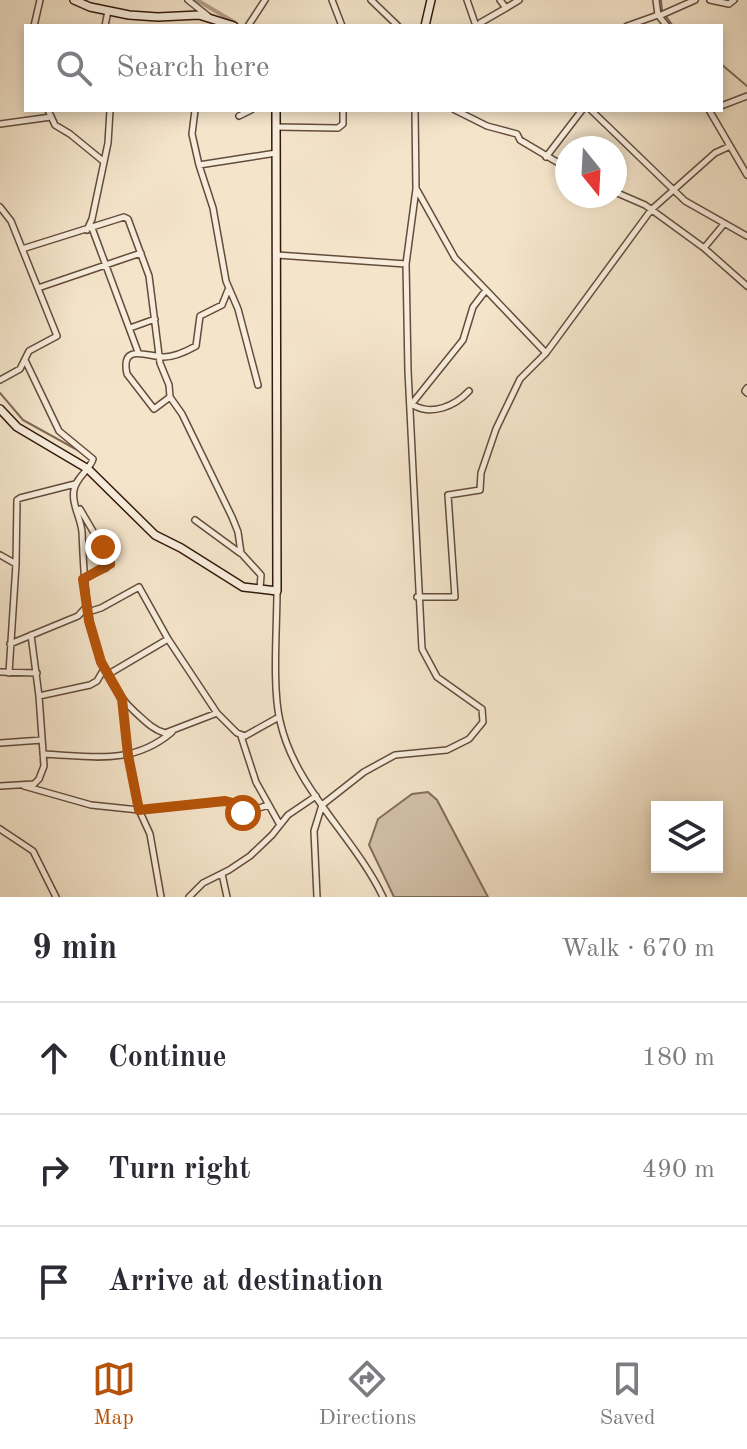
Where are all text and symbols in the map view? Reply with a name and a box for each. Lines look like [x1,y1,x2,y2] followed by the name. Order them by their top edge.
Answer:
[24,24,723,112] search box
[52,46,96,90] icon: search
[116,53,270,83] text: Search here
[555,136,627,208] north arrow
[85,529,121,565] route end
[225,795,261,831] route start
[651,801,723,873] map controls
[651,801,723,873] button: layers
[32,932,117,966] text: 9 min
[561,936,715,962] text: Walk · 670 m
[32,1036,76,1080] icon: ahead
[108,1043,227,1073] text: Continue
[642,1045,715,1071] text: 180 m
[32,1148,76,1192] icon: right
[108,1155,250,1185] text: Turn right
[642,1157,715,1183] text: 490 m
[32,1260,76,1304] icon: arrive
[108,1267,383,1297] text: Arrive at destination
[92,1357,136,1432] tab: Map
[319,1357,416,1432] tab: Directions
[599,1357,655,1432] tab: Saved

